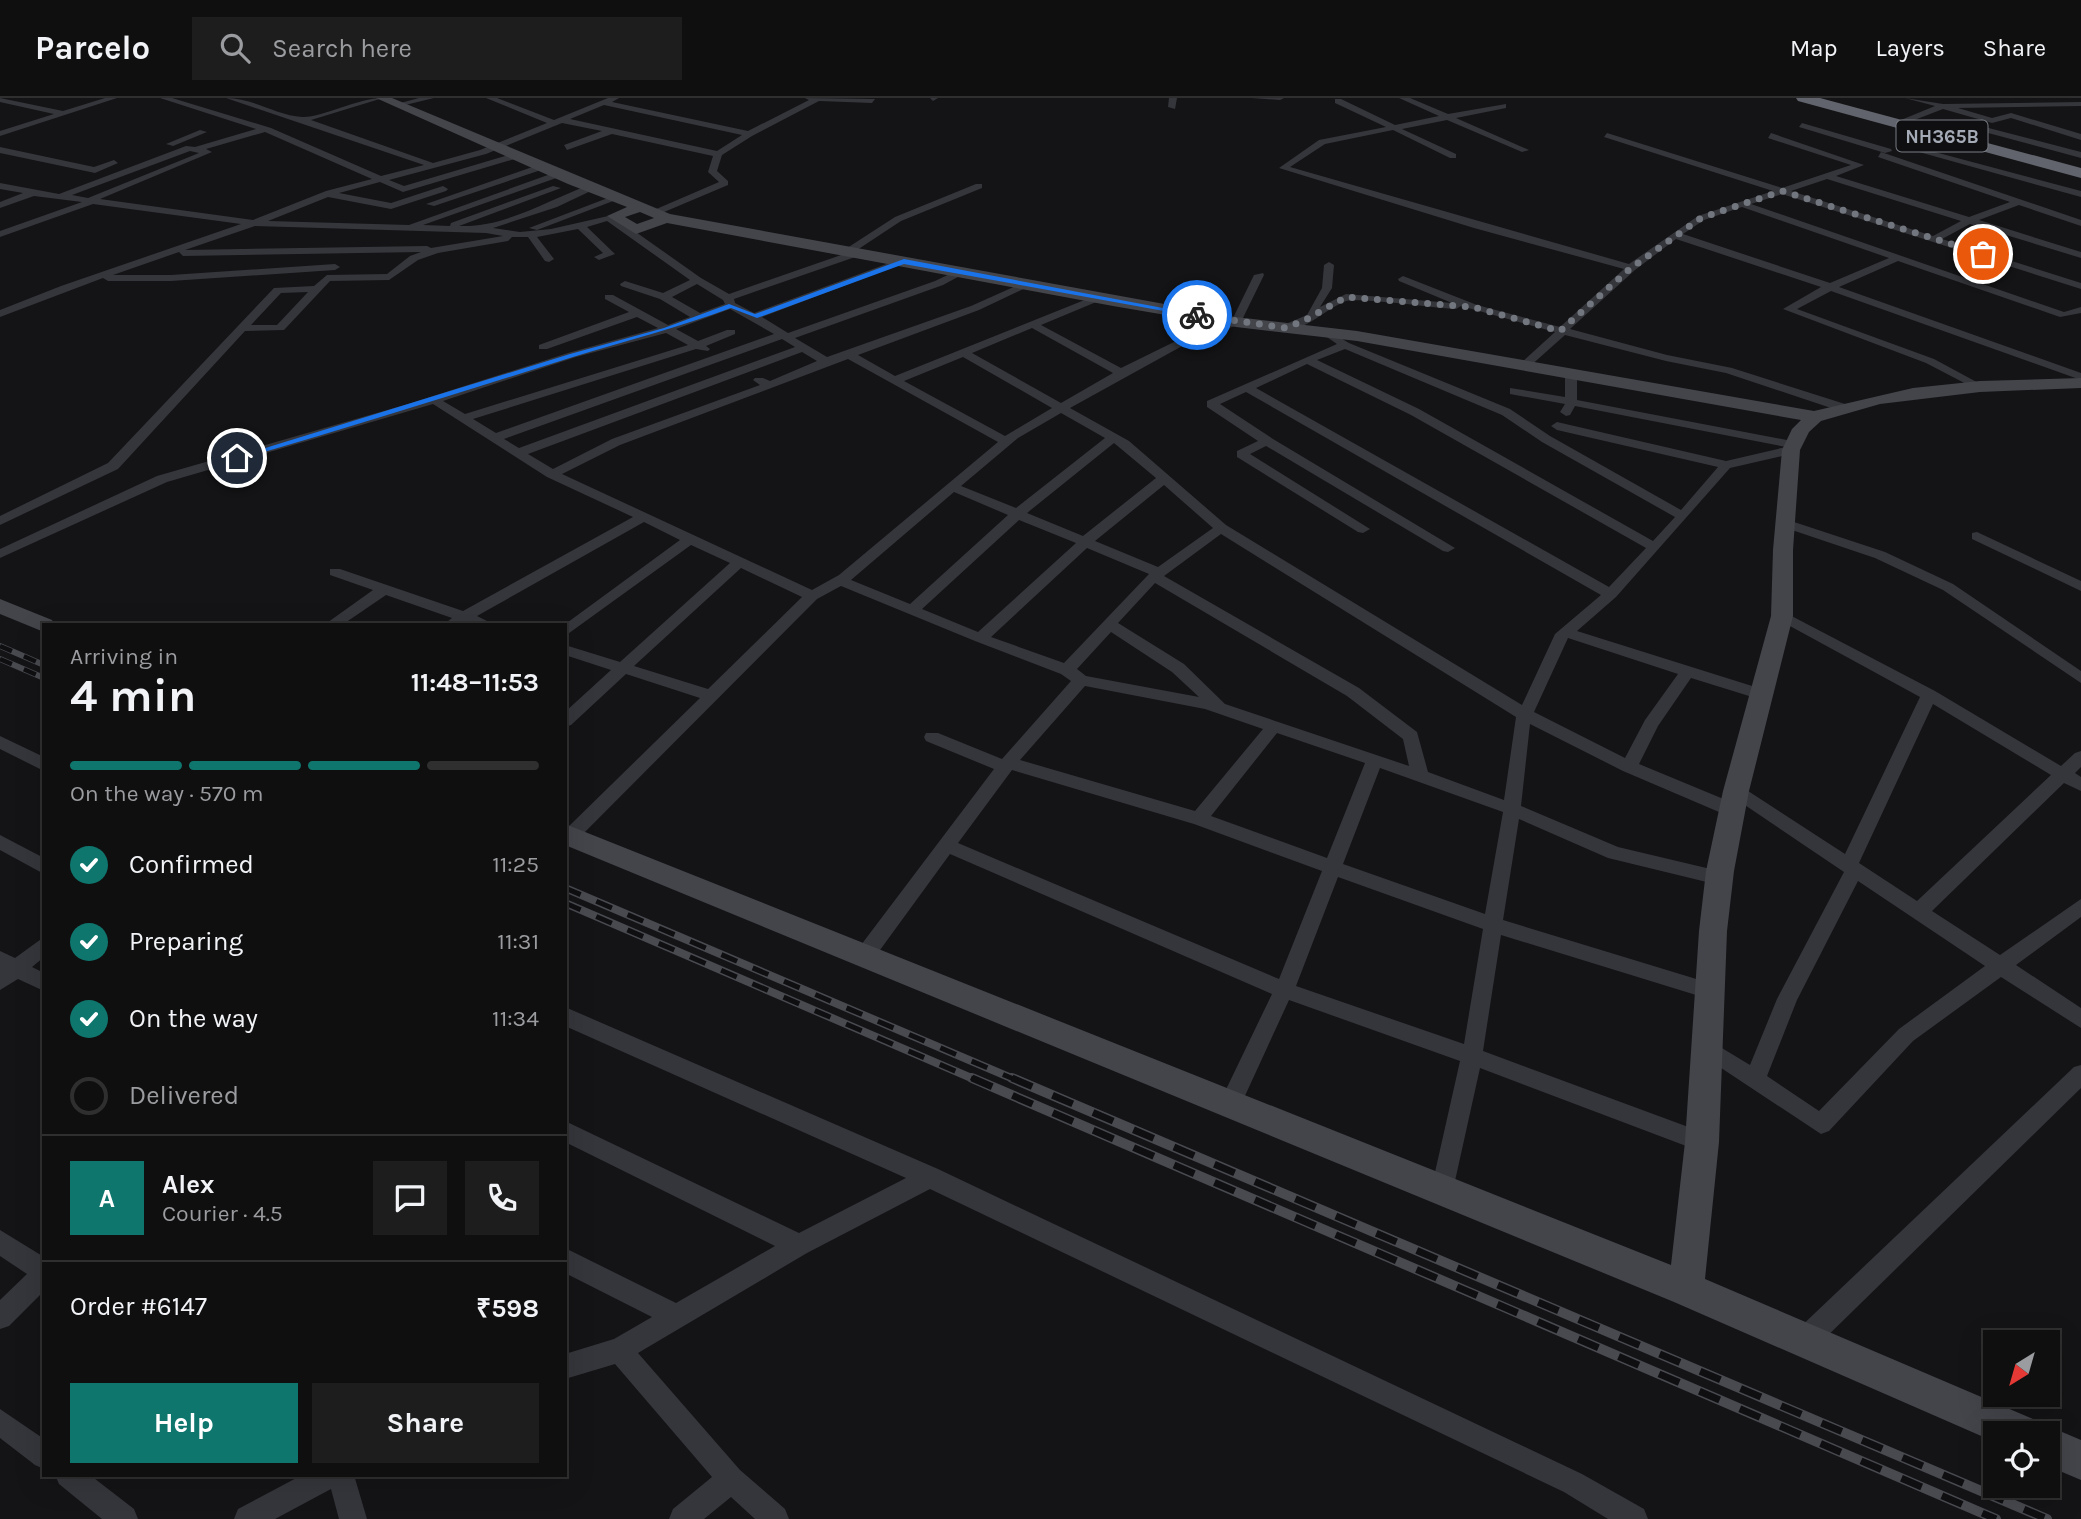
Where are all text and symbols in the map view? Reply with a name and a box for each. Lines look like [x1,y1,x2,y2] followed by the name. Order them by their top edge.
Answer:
[192,17,682,80] search box
[35,29,150,67] text: Parcelo
[216,29,254,67] icon: search
[272,33,412,64] text: Search here
[1790,34,1838,62] text: Map
[1876,34,1945,62] text: Layers
[1983,34,2046,62] text: Share
[1896,120,1988,152] road number: NH365B
[1953,224,2013,284] pin
[1964,235,2002,273] icon: bag
[1162,280,1232,350] courier
[1178,296,1216,334] icon: bike
[207,428,267,488] pin
[218,439,256,477] icon: home
[70,643,178,670] text: Arriving in
[411,667,539,698] text: 11:48–11:53
[70,669,196,723] text: 4 min
[70,780,263,807] text: On the way · 570 m
[70,846,108,884] icon: check
[129,849,254,880] text: Confirmed
[492,851,539,878] text: 11:25
[70,923,108,961] icon: check
[129,926,243,957] text: Preparing
[497,928,539,955] text: 11:31
[70,1000,108,1038] icon: check
[129,1003,258,1034] text: On the way
[492,1005,539,1032] text: 11:34
[129,1080,239,1111] text: Delivered
[373,1161,447,1235] button: chat
[465,1161,539,1235] button: phone
[162,1169,214,1200] text: Alex
[99,1183,115,1214] text: A
[162,1200,283,1227] text: Courier · 4.5
[70,1291,207,1322] text: Order #6147
[476,1293,539,1324] text: ₹598
[1983,1330,2060,1407] north arrow
[1983,1330,2060,1498] map controls
[70,1383,298,1463] button: Help
[312,1383,539,1463] button: Share
[1983,1421,2060,1498] button: locate

